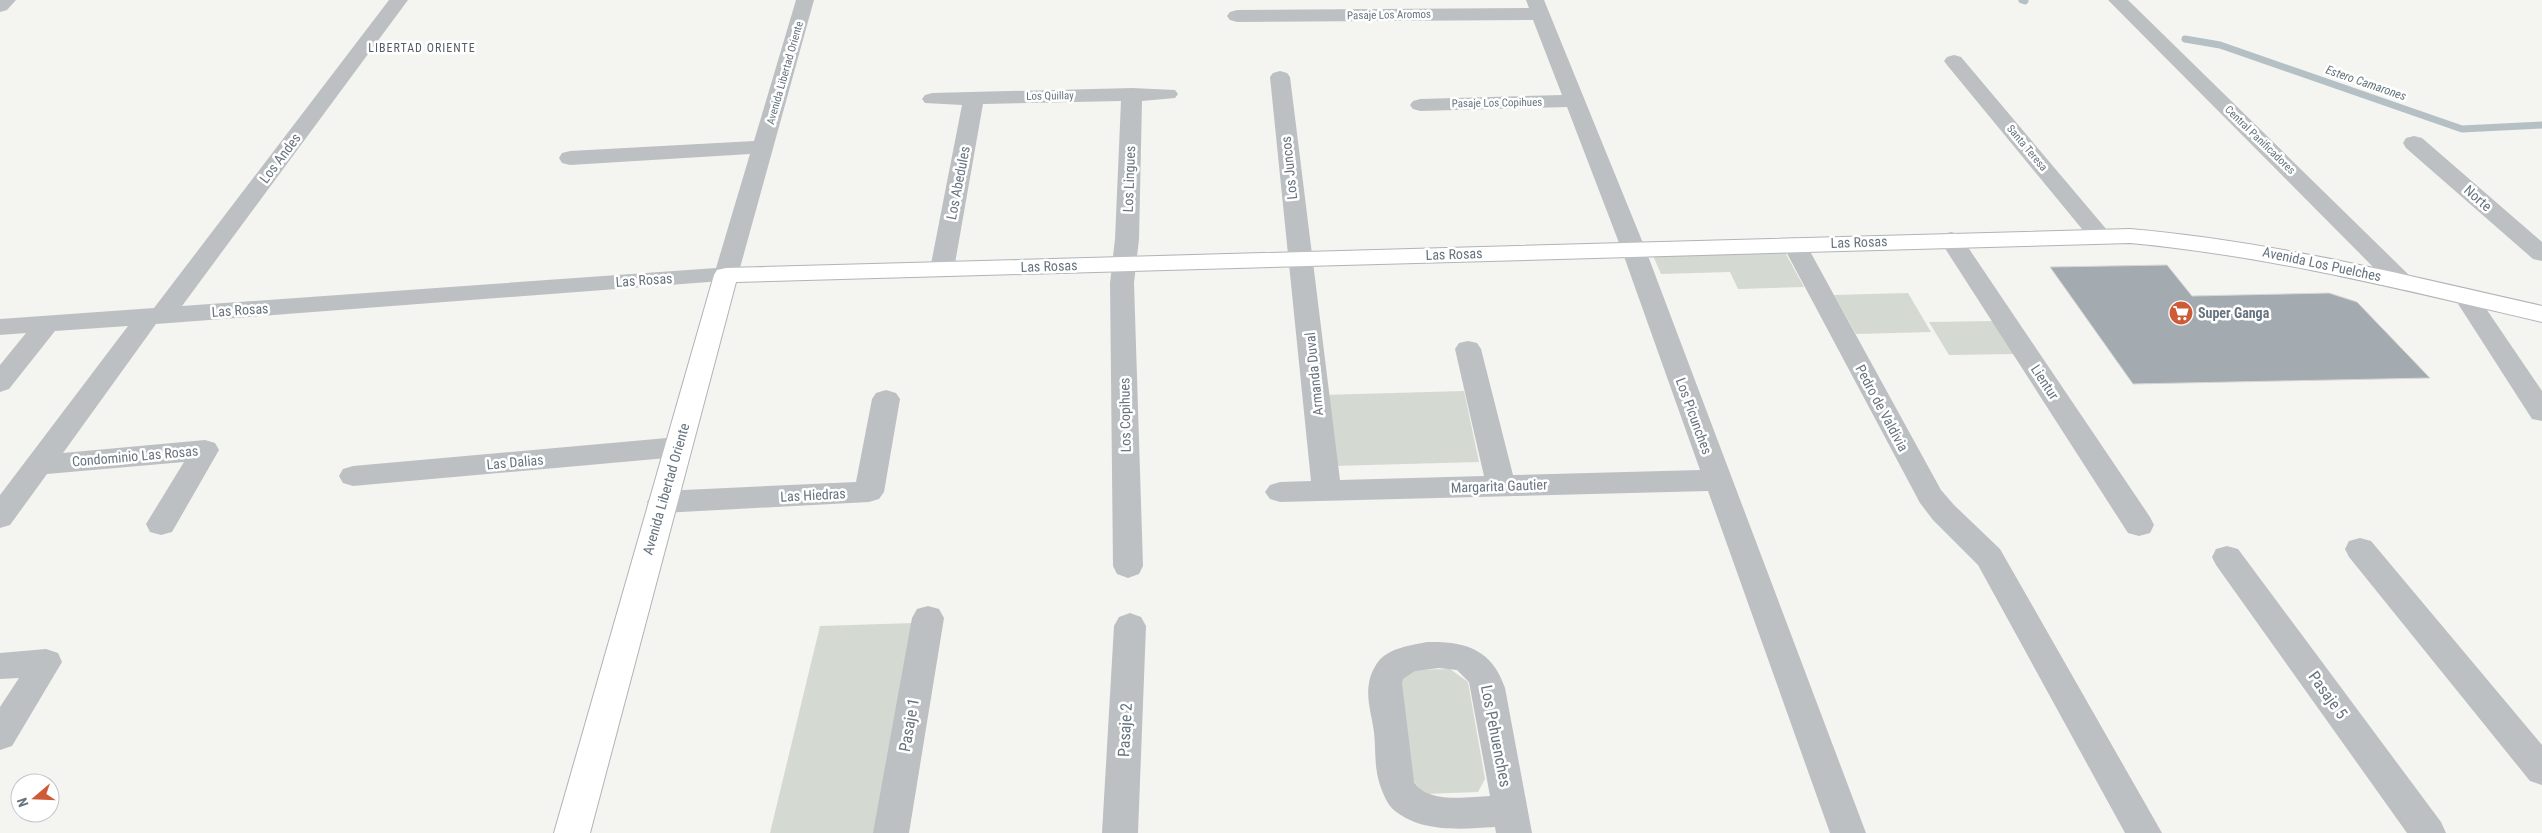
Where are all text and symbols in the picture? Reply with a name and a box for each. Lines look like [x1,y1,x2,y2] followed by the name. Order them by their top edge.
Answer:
[1347,8,1431,22] street label: Pasaje Los Aromos
[764,20,806,126] street label: Avenida Libertad Oriente
[368,41,476,55] district label: LIBERTAD ORIENTE
[2324,63,2408,103] water label: Estero Camarones
[1026,89,1074,103] street label: Los Quillay
[1452,96,1542,110] street label: Pasaje Los Copihues
[2222,103,2298,177] street label: Central Panificadores
[2004,122,2050,174] street label: Santa Teresa
[256,130,304,186] street label: Los Andes
[1278,136,1300,200] street label: Los Juncos
[943,145,973,221] street label: Los Abedules
[1120,145,1138,213] street label: Los Lingues
[2461,182,2495,214] street label: Norte
[1830,233,1888,251] street label: Las Rosas
[2261,244,2383,284] street label: Avenida Los Puelches
[1425,245,1483,263] street label: Las Rosas
[1020,257,1078,275] street label: Las Rosas
[615,270,673,290] street label: Las Rosas
[211,300,269,320] street label: Las Rosas
[2168,300,2194,326] supermarket icon: Super Ganga
[2198,305,2270,321] place label: Super Ganga
[1302,331,1326,417] street label: Armanda Duval
[1852,362,1912,454] street label: Pedro de Valdivia
[2028,362,2062,402] street label: Lientur
[1673,375,1715,457] street label: Los Picunches
[1116,377,1134,453] street label: Los Copihues
[640,421,693,557] street label: Avenida Libertad Oriente
[71,443,199,469] street label: Condominio Las Rosas
[486,452,544,472] street label: Las Dalias
[1451,476,1547,496] street label: Margarita Gautier
[780,485,846,505] street label: Las Hiedras
[2304,668,2352,723] street label: Pasaje 5
[1477,683,1515,789] street label: Los Pehuenches
[895,697,923,753] street label: Pasaje 1
[1114,702,1136,757] street label: Pasaje 2
[10,773,60,823] north arrow
[14,796,32,809] text: N

